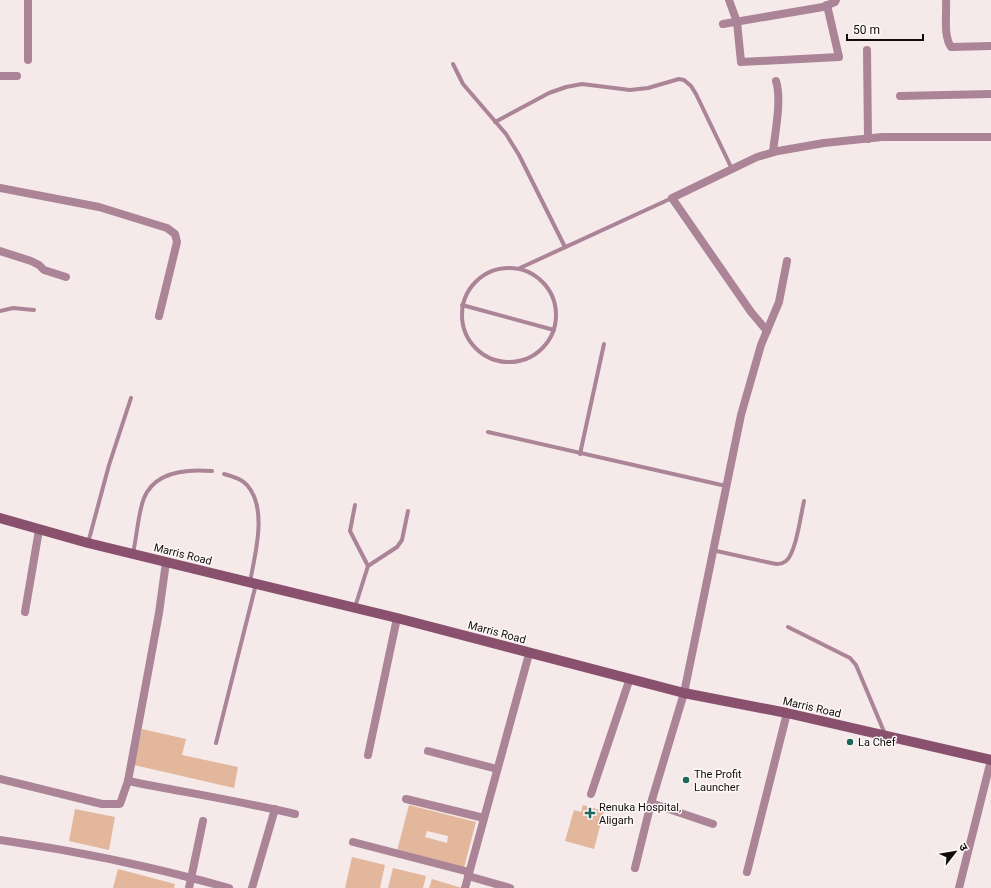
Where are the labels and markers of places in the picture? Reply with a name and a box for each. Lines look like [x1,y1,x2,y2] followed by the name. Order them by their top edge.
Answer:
[858,736,896,749] place label: La Chef
[845,737,855,747] marker: La Chef
[694,768,742,794] place label: The Profit Launcher
[681,775,691,785] marker: The Profit Launcher
[599,801,681,827] place label: Renuka Hospital, Aligarh
[584,807,596,819] marker: Renuka Hospital, Aligarh

